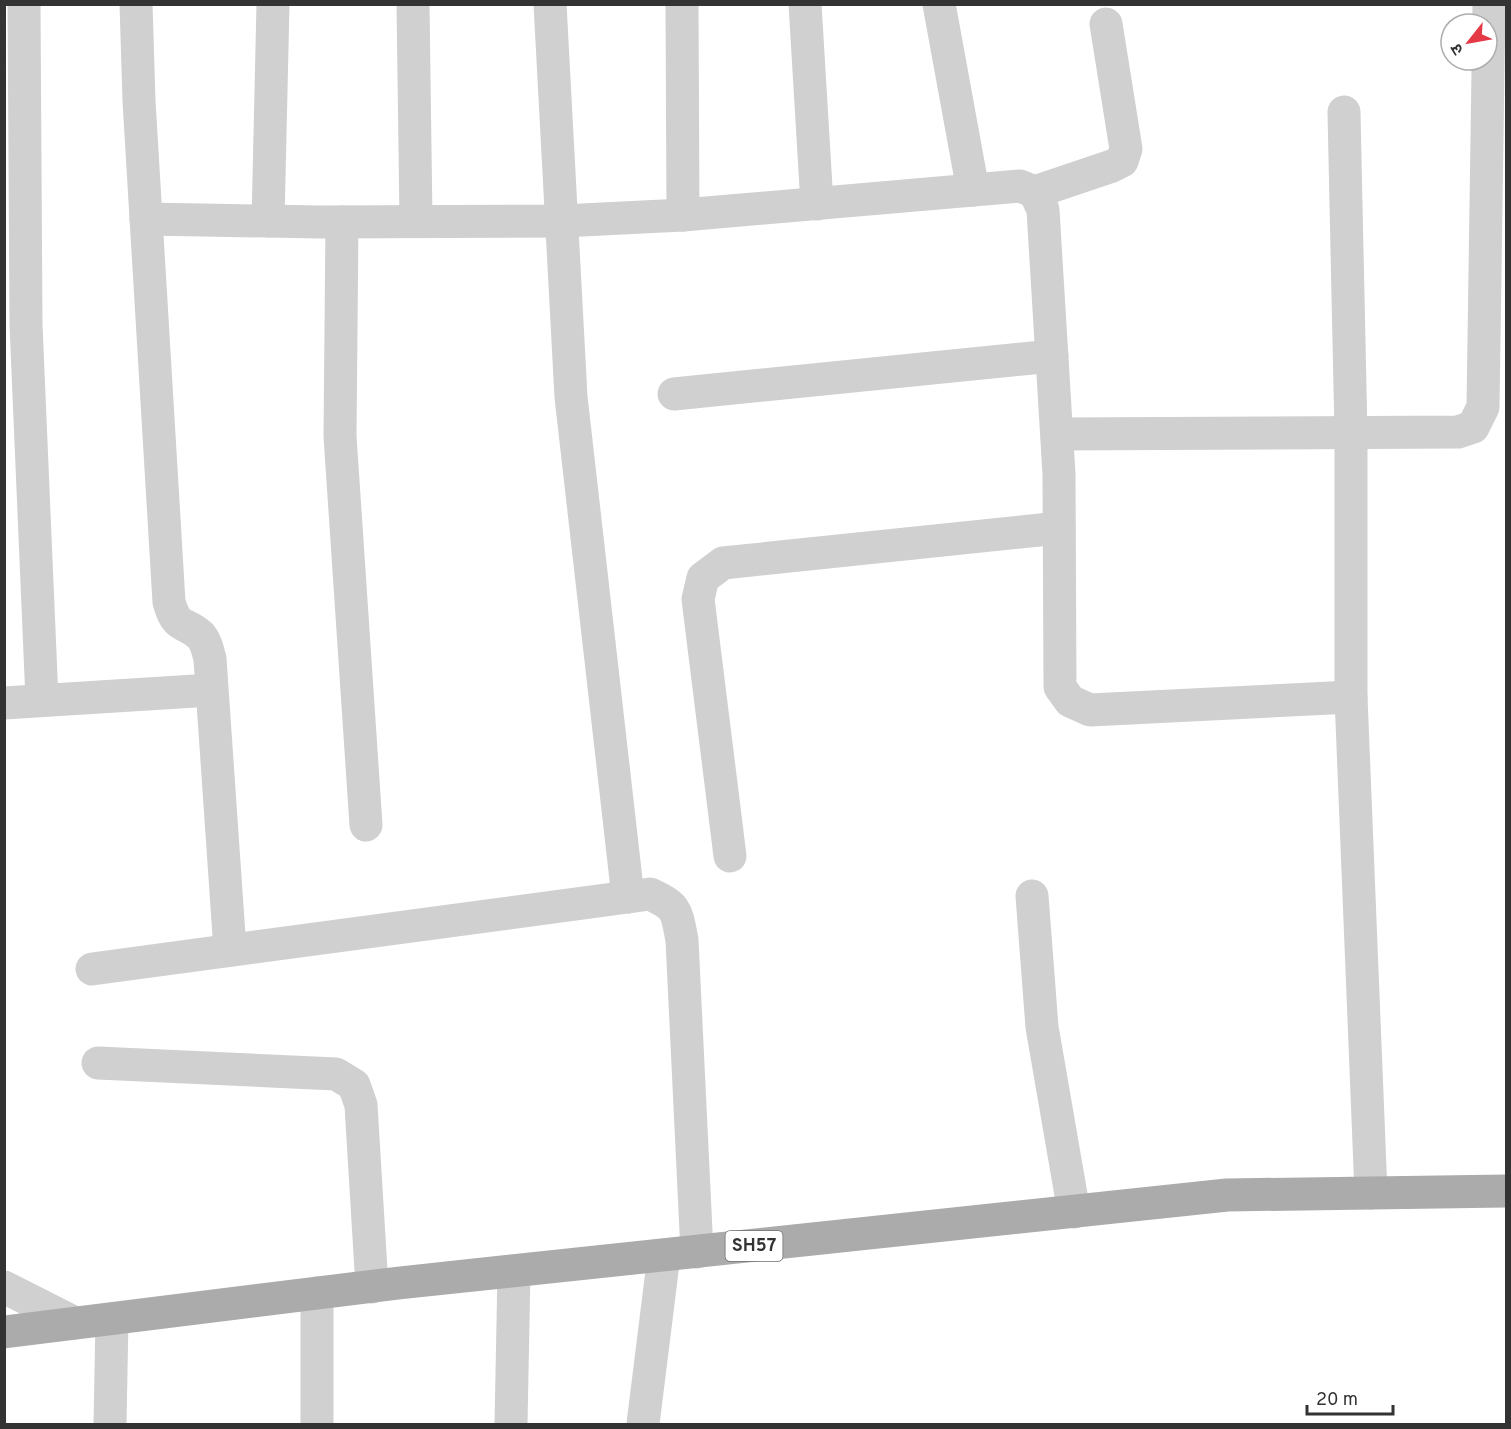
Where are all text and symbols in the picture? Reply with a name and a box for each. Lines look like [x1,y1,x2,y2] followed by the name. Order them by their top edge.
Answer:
[1439,12,1499,72] north arrow
[1447,39,1469,58] text: उ
[726,1231,783,1261] road number: SH57
[1307,1378,1392,1416] scale bar
[1316,1389,1358,1412] text: 20 m

